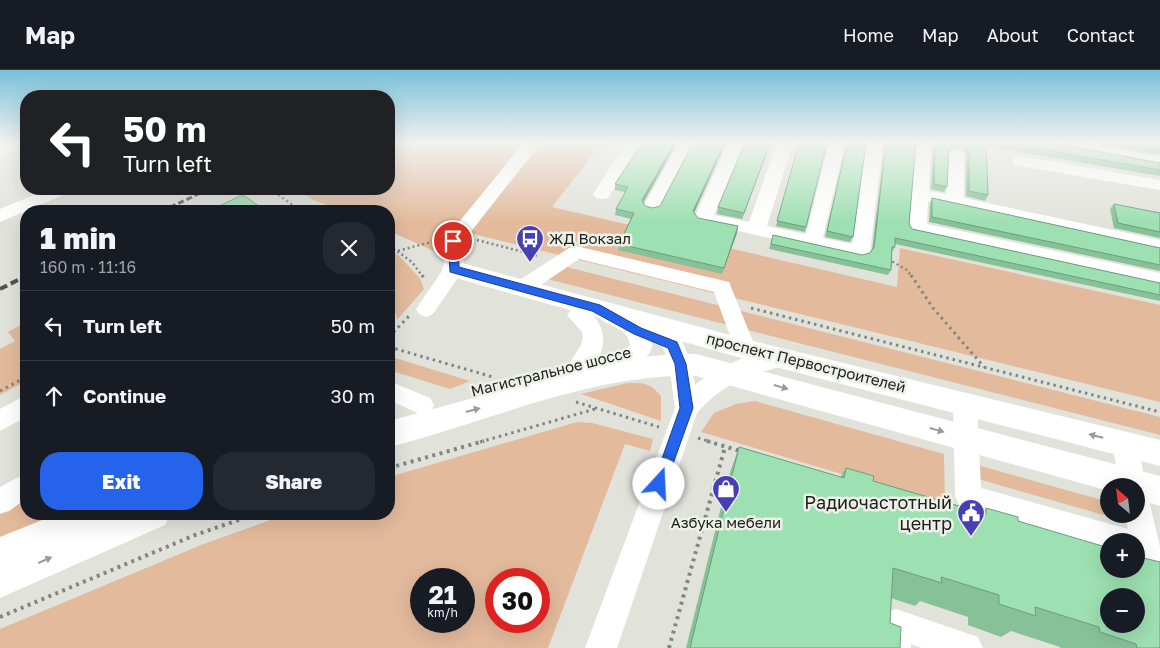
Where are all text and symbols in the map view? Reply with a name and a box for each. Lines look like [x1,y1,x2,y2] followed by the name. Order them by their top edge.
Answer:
[25,20,75,49] text: Map
[843,24,894,46] text: Home
[922,24,959,46] text: Map
[987,24,1039,46] text: About
[1067,24,1135,46] text: Contact
[123,108,206,150] text: 50 m
[40,110,105,175] icon: left
[123,150,212,177] text: Turn left
[40,220,116,256] text: 1 min
[432,220,474,262] pin
[323,222,375,274] button: close
[515,224,545,263] bus stop icon: ЖД Вокзал
[439,227,467,255] icon: arrive
[549,229,631,247] place label: ЖД Вокзал
[40,257,136,277] text: 160 m · 11:16
[40,312,68,340] icon: left
[83,314,162,337] text: Turn left
[331,314,375,337] text: 50 m
[705,329,908,396] street label: проспект Первостроителей
[469,342,633,400] street label: Магистральное шоссе
[40,382,68,410] icon: ahead
[773,383,788,391] one-way arrow
[83,384,166,407] text: Continue
[331,384,375,407] text: 30 m
[465,406,480,414] one-way arrow
[930,427,945,435] one-way arrow
[1088,432,1103,440] one-way arrow
[40,452,203,510] button: Exit
[213,452,375,510] button: Share
[632,457,684,509] position arrow
[711,474,741,513] shop icon: Азбука мебели
[1100,478,1145,522] north arrow
[1100,478,1145,633] map controls
[804,491,952,534] place label: Радиочастотный центр
[956,498,986,537] public building icon: Радиочастотный центр
[671,513,781,531] place label: Азбука мебели
[1100,533,1145,578] button: +
[38,556,52,564] one-way arrow
[485,568,550,633] speed limit sign: 30
[428,579,457,610] text: 21
[1100,588,1145,633] button: −
[427,605,458,620] text: km/h

